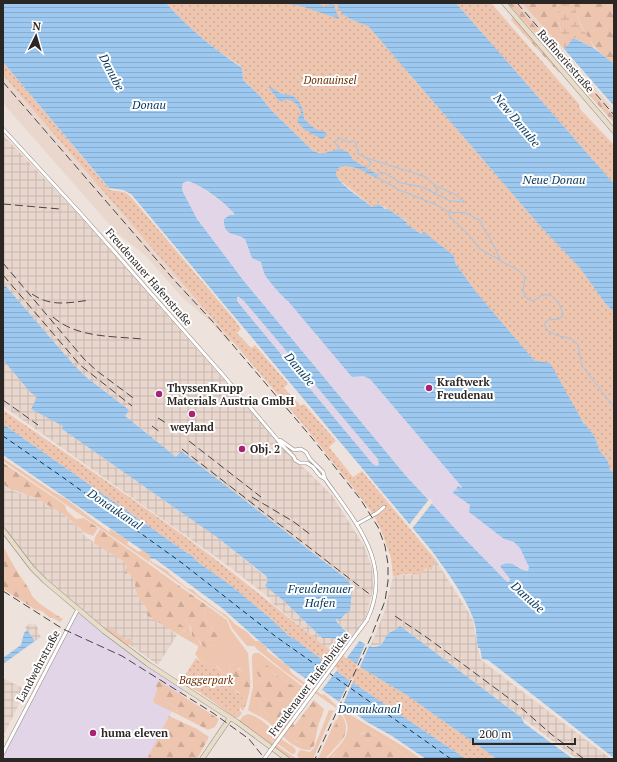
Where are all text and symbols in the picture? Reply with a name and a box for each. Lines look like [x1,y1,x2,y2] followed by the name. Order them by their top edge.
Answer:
[16,16,56,56] north arrow
[32,19,42,33] text: N
[535,27,598,96] street label: Raffineriestraße
[96,50,128,94] water label: Danube
[303,73,357,87] park label: Donauinsel
[490,90,544,150] water label: New Danube
[131,97,166,112] water label: Donau
[521,172,586,187] water label: Neue Donau
[103,225,196,329] street label: Freudenauer Hafenstraße
[281,348,319,389] water label: Danube
[437,375,494,402] place label: Kraftwerk Freudenau
[167,381,295,408] place label: ThyssenKrupp Materials Austria GmbH
[424,383,434,393] marker: Kraftwerk Freudenau
[154,389,164,399] marker: ThyssenKrupp Materials Austria GmbH
[187,409,197,419] marker: weyland
[169,420,214,434] place label: weyland
[250,442,280,456] place label: Obj. 2
[237,444,247,454] marker: Obj. 2
[84,485,146,533] water label: Donaukanal
[507,577,548,616] water label: Danube
[287,581,354,610] water label: Freudenauer Hafen
[13,627,63,704] street label: Landwehrstraße
[265,629,353,739] street label: Freudenauer Hafenbrücke
[178,673,234,687] park label: Baggerpark
[337,701,401,716] water label: Donaukanal
[473,720,575,746] scale bar
[101,726,168,740] place label: huma eleven
[479,726,512,741] text: 200 m
[88,728,98,738] marker: huma eleven

